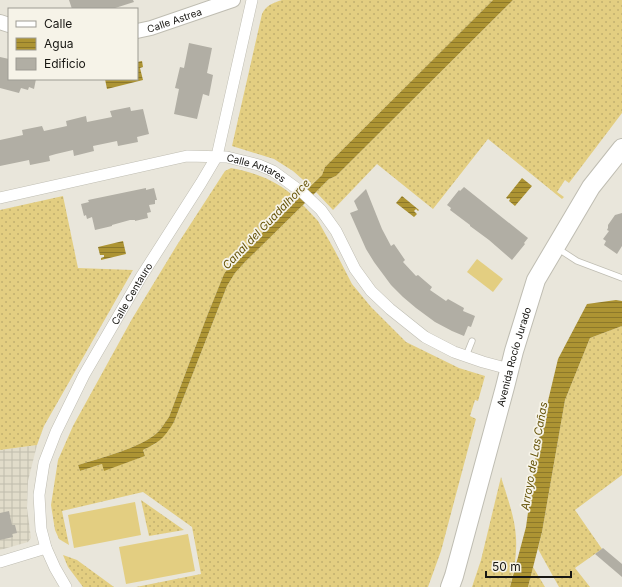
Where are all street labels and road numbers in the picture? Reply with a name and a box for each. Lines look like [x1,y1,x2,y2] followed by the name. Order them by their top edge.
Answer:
[146,5,203,35] street label: Calle Astrea
[225,151,288,184] street label: Calle Antares
[109,260,155,327] street label: Calle Centauro
[494,305,533,408] street label: Avenida Rocío Jurado

